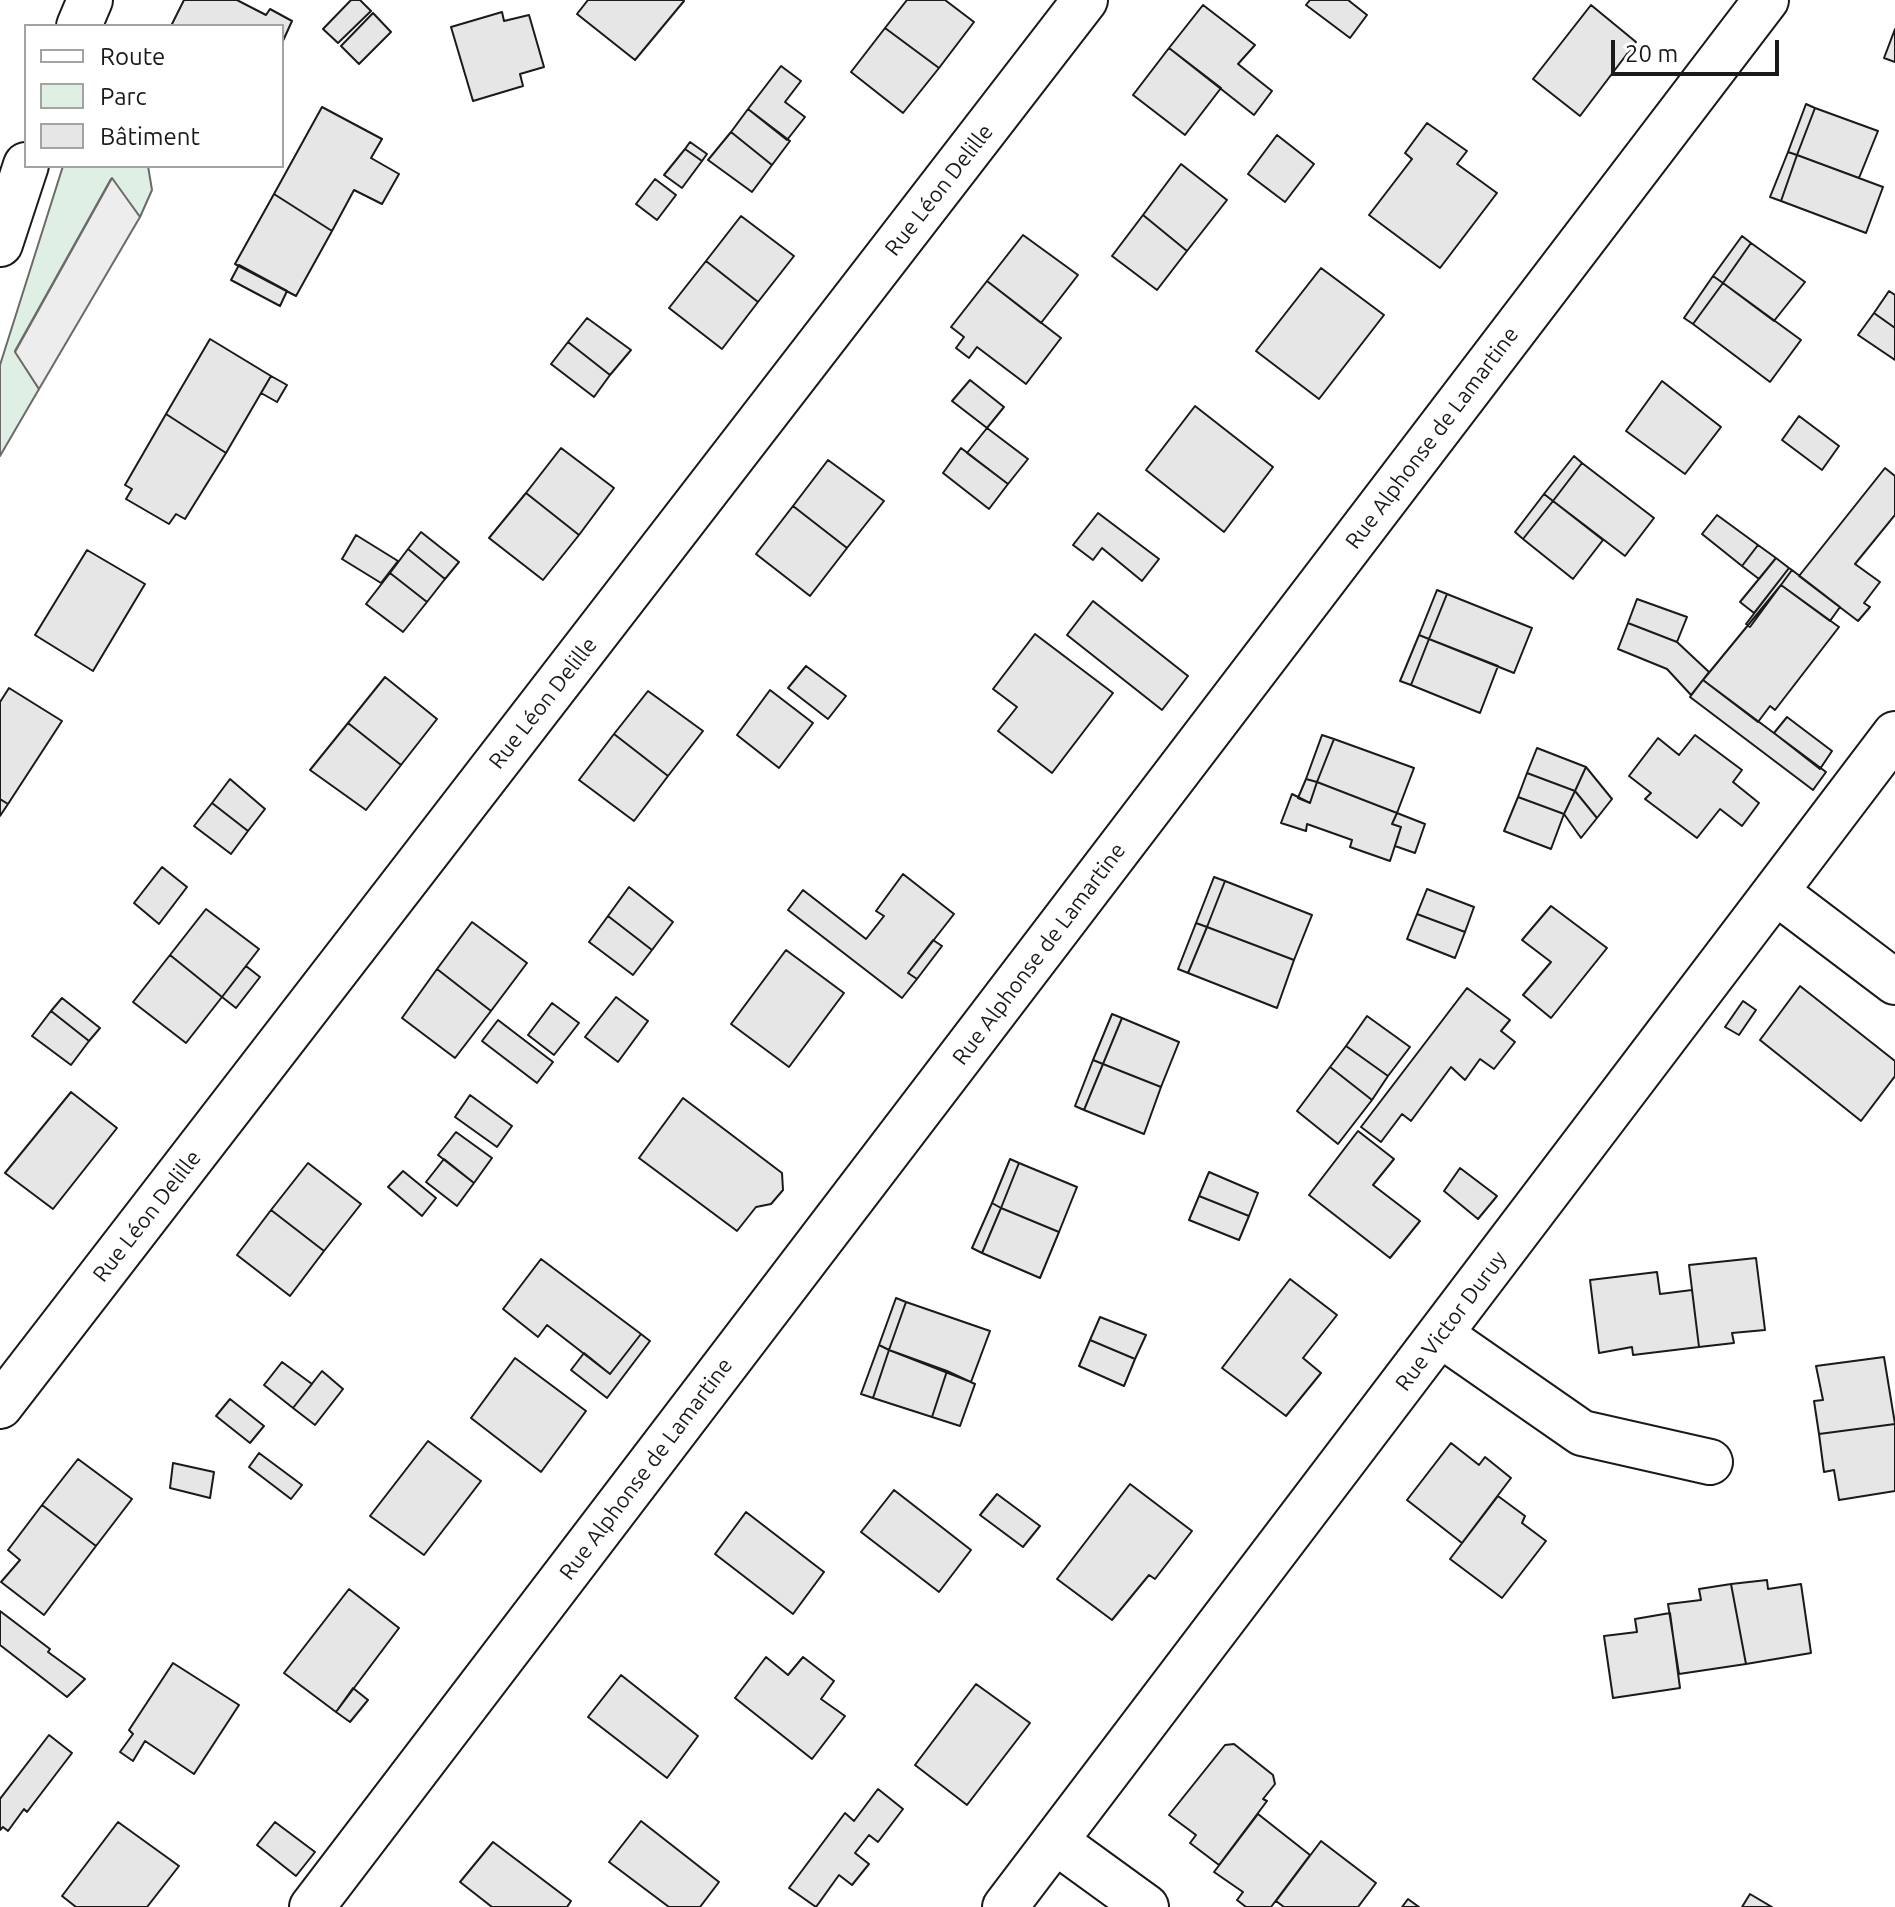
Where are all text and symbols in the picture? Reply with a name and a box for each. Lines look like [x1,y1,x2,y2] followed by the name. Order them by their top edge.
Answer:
[24,24,284,168] legend
[1615,24,1783,74] scale bar
[1625,40,1678,67] text: 20 m
[100,43,165,70] text: Route
[100,83,147,110] text: Parc
[879,119,999,261] street label: Rue Léon Delille
[100,123,200,150] text: Bâtiment
[1340,322,1524,554] street label: Rue Alphonse de Lamartine
[483,632,603,774] street label: Rue Léon Delille
[947,838,1131,1070] street label: Rue Alphonse de Lamartine
[87,1145,207,1287] street label: Rue Léon Delille
[1390,1246,1512,1396] street label: Rue Victor Duruy
[554,1353,738,1585] street label: Rue Alphonse de Lamartine

